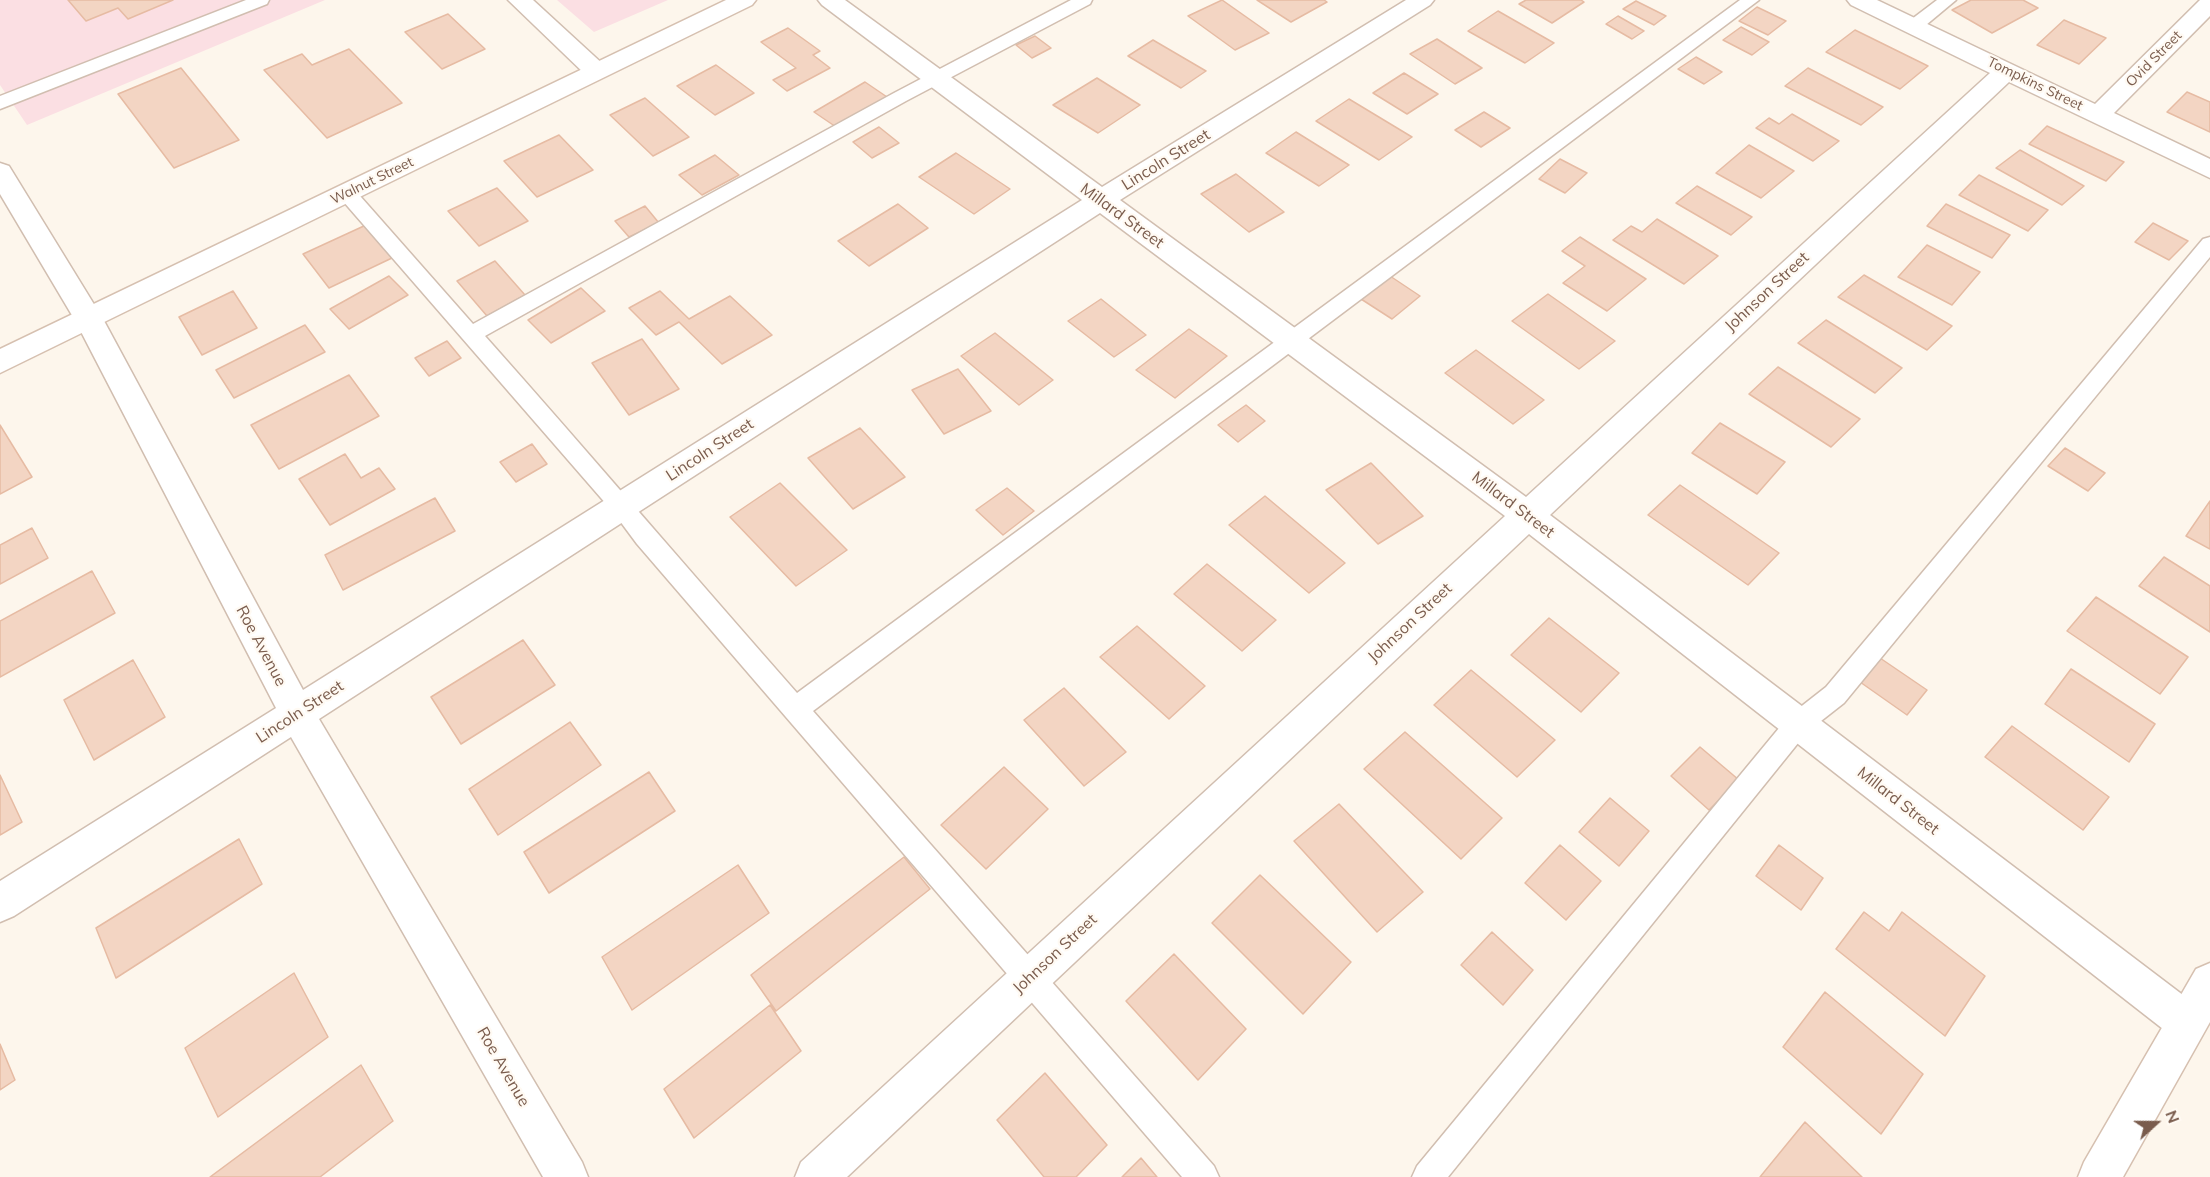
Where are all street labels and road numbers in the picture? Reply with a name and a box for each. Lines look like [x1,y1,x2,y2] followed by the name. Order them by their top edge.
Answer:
[2122,27,2186,91] street label: Ovid Street
[1985,54,2085,114] street label: Tompkins Street
[1118,125,1214,195] street label: Lincoln Street
[328,154,416,208] street label: Walnut Street
[1077,179,1167,253] street label: Millard Street
[1721,248,1813,336] street label: Johnson Street
[663,415,757,485] street label: Lincoln Street
[1468,468,1558,542] street label: Millard Street
[1364,579,1456,667] street label: Johnson Street
[232,602,290,690] street label: Roe Avenue
[253,677,347,747] street label: Lincoln Street
[1853,763,1943,839] street label: Millard Street
[1009,910,1101,998] street label: Johnson Street
[473,1024,533,1110] street label: Roe Avenue

